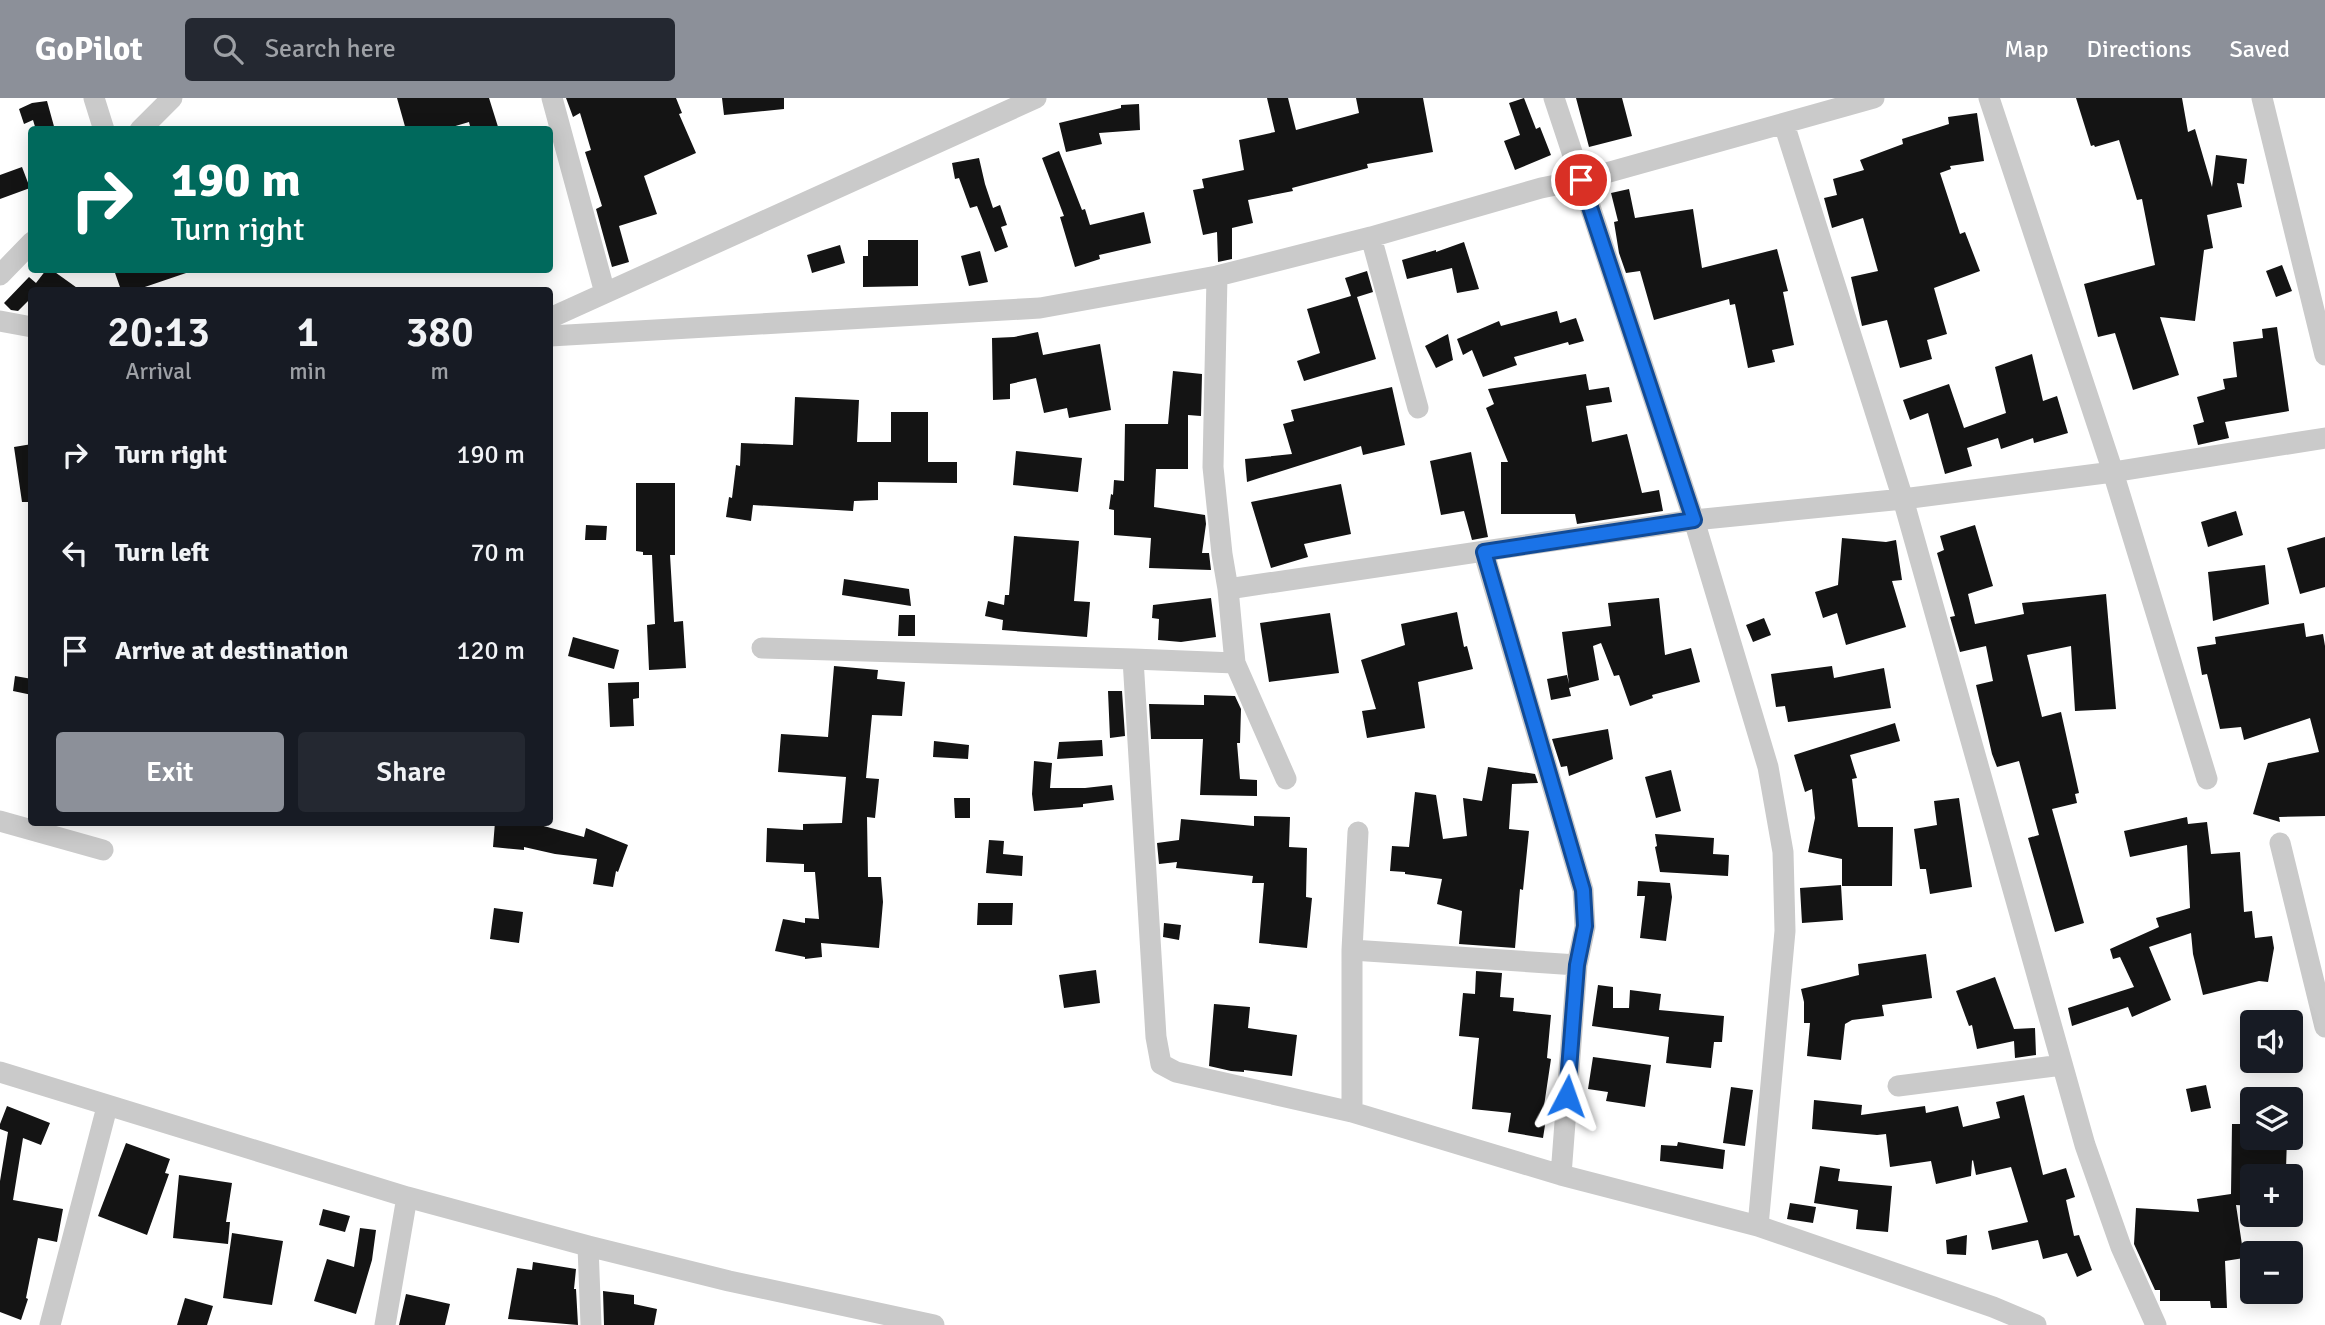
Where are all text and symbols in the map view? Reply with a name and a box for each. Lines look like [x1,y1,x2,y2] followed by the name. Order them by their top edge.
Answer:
[185,18,675,81] search box
[35,29,143,70] text: GoPilot
[209,30,247,68] icon: search
[265,33,396,65] text: Search here
[2004,34,2049,64] text: Map
[2087,34,2192,64] text: Directions
[2230,34,2290,64] text: Saved
[171,150,301,210] text: 190 m
[1551,150,1611,210] pin
[56,154,147,245] icon: right
[1562,161,1600,199] icon: arrive
[171,210,304,249] text: Turn right
[107,307,210,358] text: 20:13
[296,307,319,358] text: 1
[406,307,474,358] text: 380
[125,357,192,386] text: Arrival
[289,357,326,386] text: min
[430,357,449,386] text: m
[56,436,94,474] icon: right
[115,439,227,471] text: Turn right
[456,439,525,471] text: 190 m
[56,534,94,572] icon: left
[115,537,209,569] text: Turn left
[470,537,525,569] text: 70 m
[56,632,94,670] icon: arrive
[115,635,348,667] text: Arrive at destination
[456,635,525,667] text: 120 m
[56,732,284,812] button: Exit
[298,732,525,812] button: Share
[2240,1010,2303,1304] map controls
[2240,1010,2303,1073] button: sound
[1530,1059,1604,1133] position arrow
[2240,1087,2303,1150] button: layers
[2240,1164,2303,1227] button: +
[2240,1241,2303,1304] button: −

